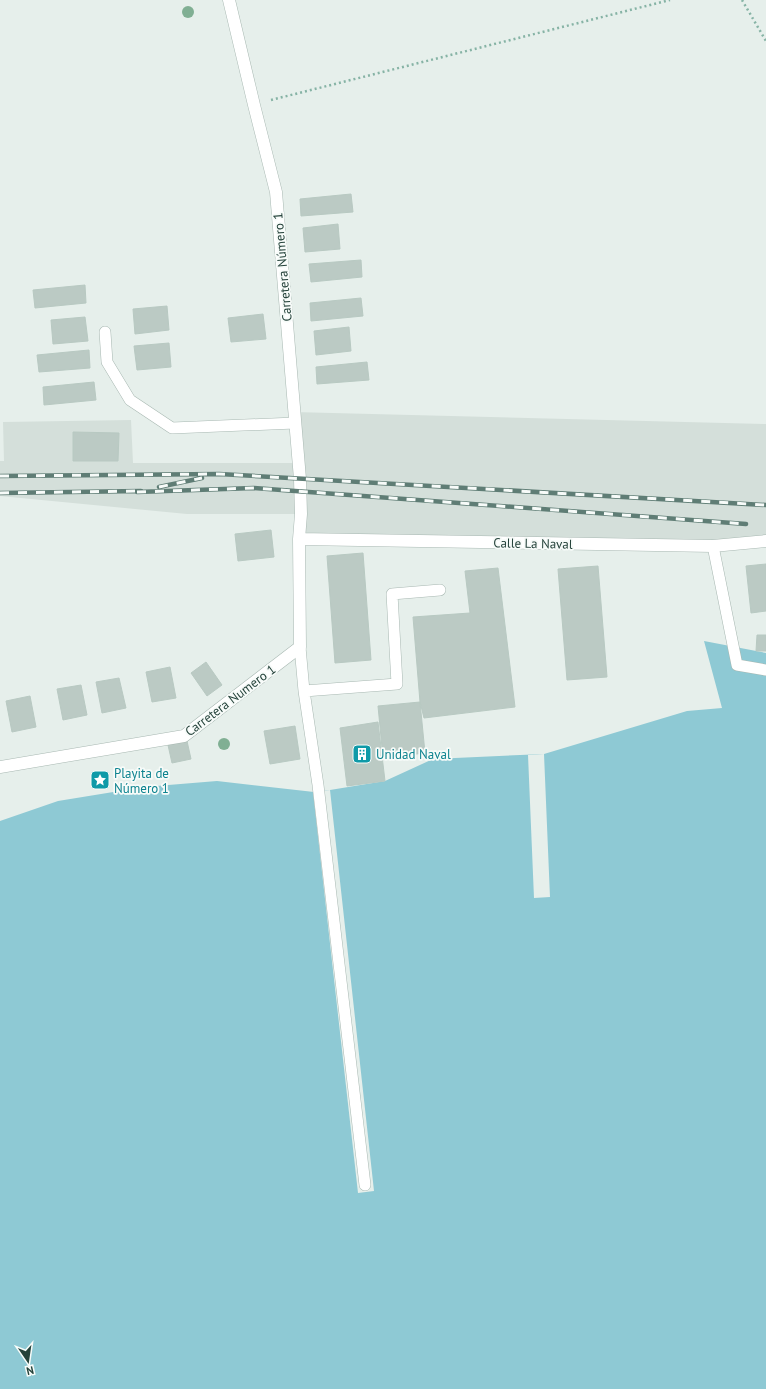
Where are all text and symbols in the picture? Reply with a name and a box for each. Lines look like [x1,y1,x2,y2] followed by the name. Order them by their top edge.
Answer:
[269,212,296,322] street label: Carretera Número 1
[493,534,573,553] street label: Calle La Naval
[182,661,279,740] street label: Carretera Numero 1
[351,743,373,765] building icon: Unidad Naval
[376,746,451,763] place label: Unidad Naval
[114,765,169,797] place label: Playita de Número 1
[89,769,111,791] place icon: Playita de Número 1
[8,1341,48,1381] north arrow
[25,1363,35,1378] text: N

